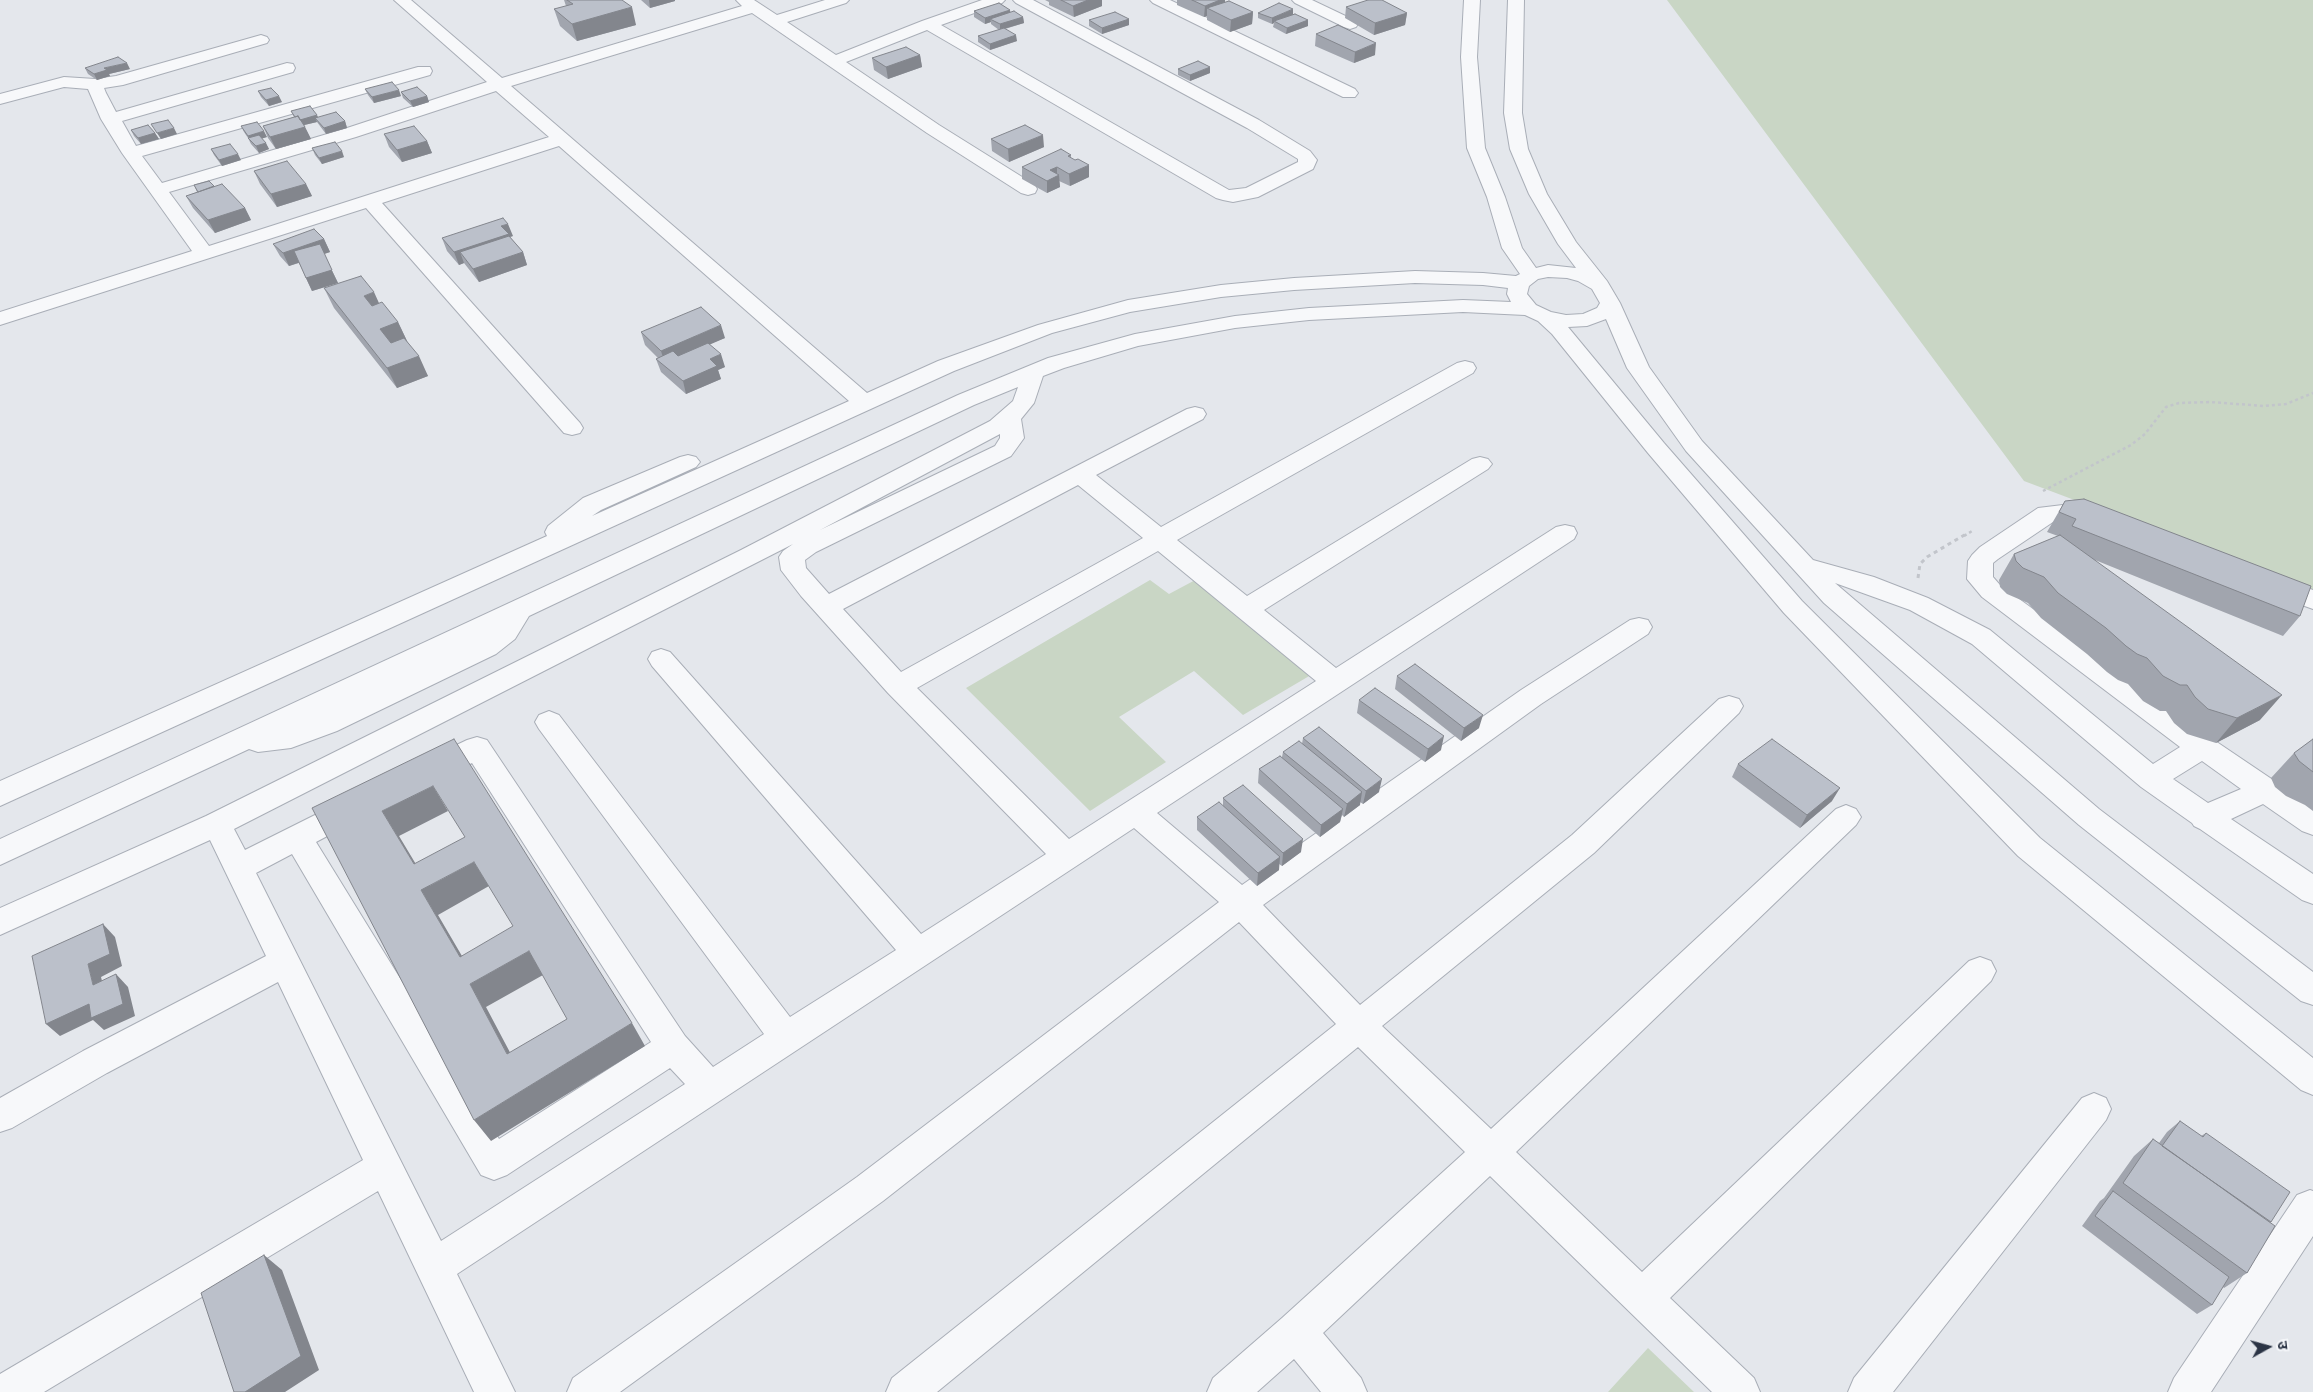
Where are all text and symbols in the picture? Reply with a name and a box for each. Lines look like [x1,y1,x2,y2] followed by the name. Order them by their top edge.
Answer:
[2243,1322,2293,1372] north arrow
[2274,1340,2291,1350] text: उ

